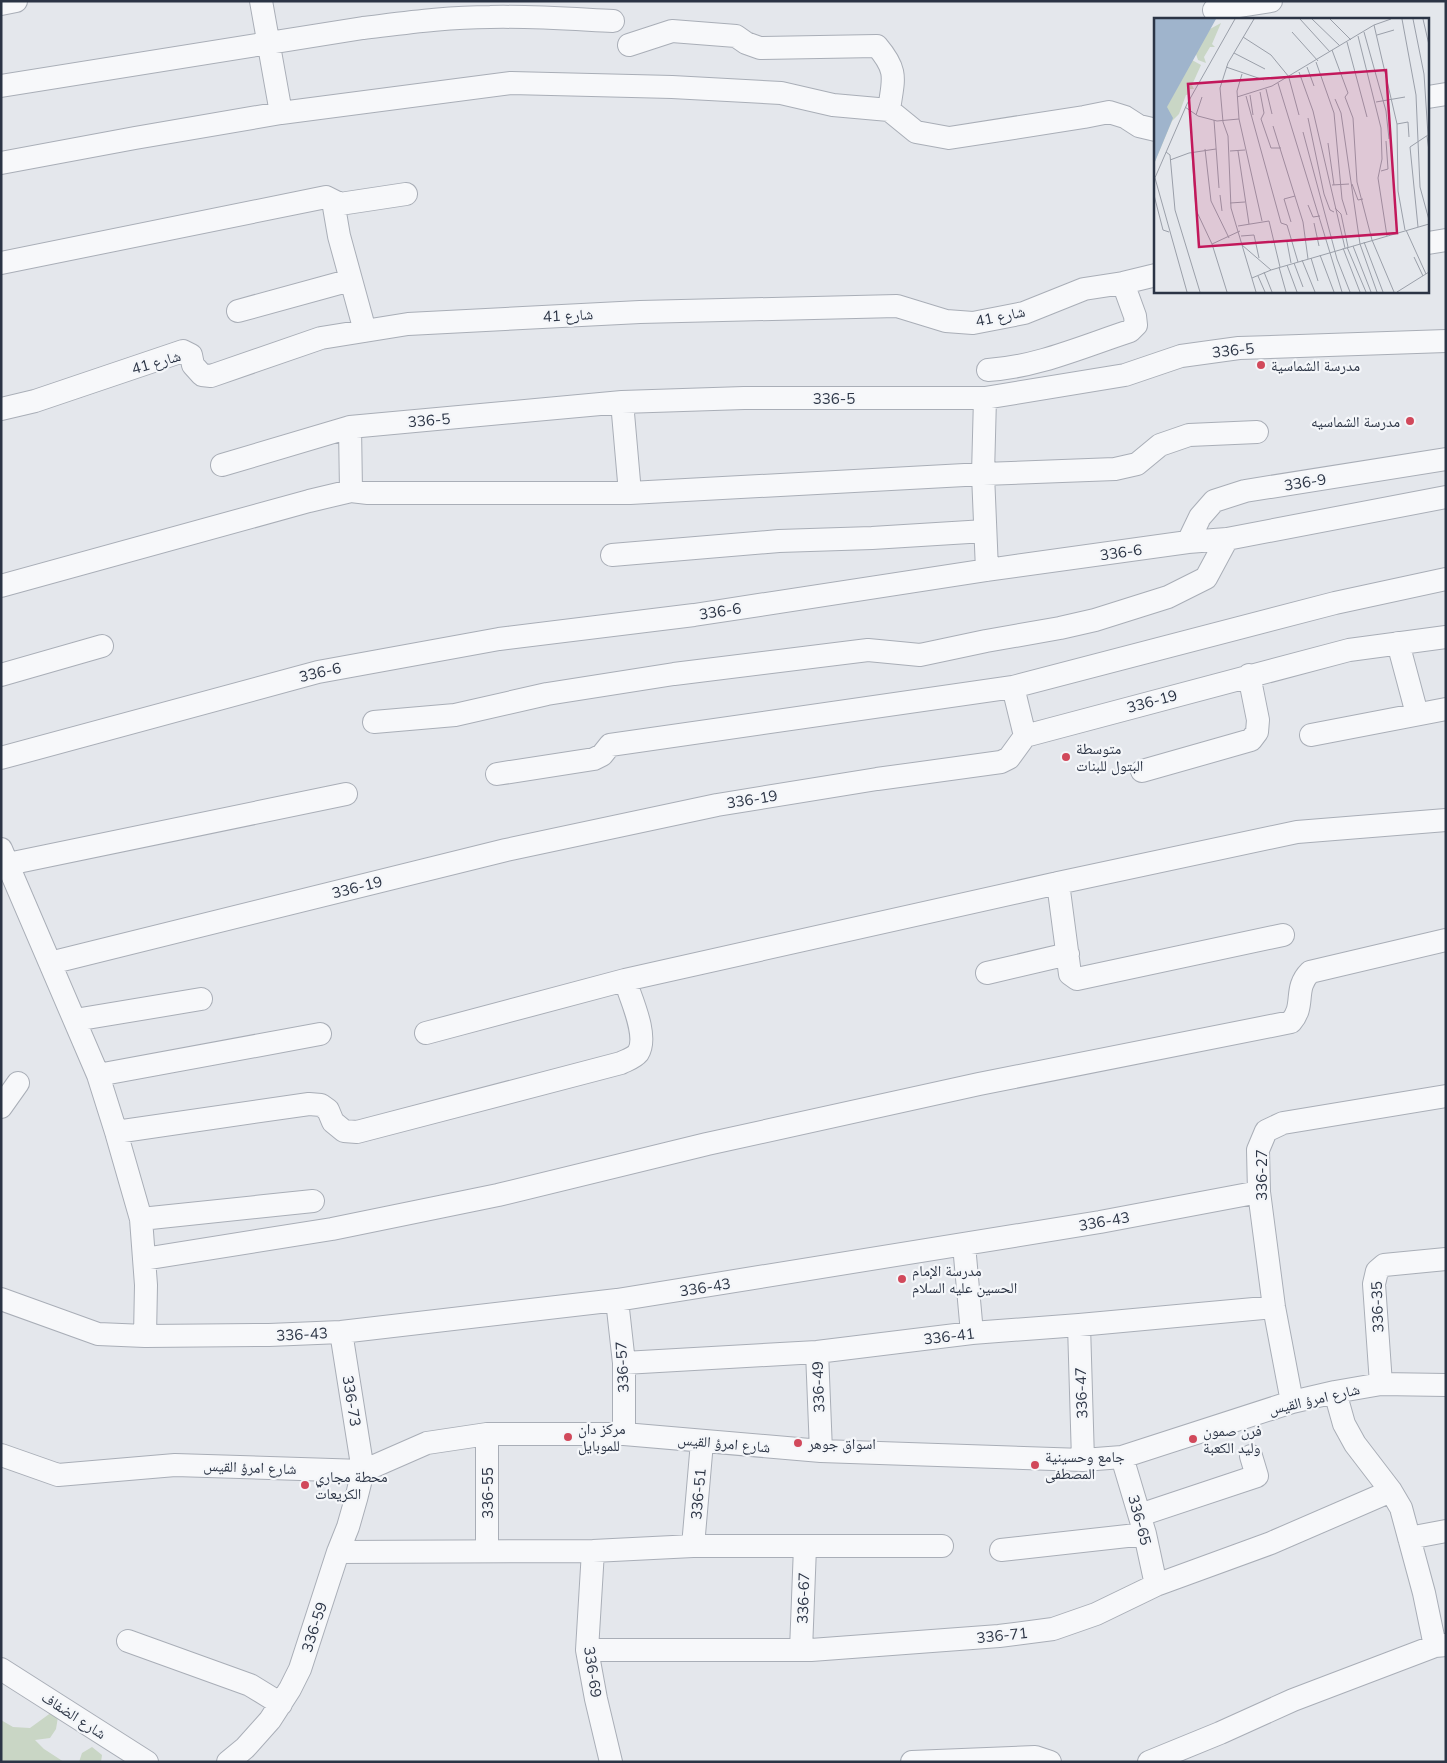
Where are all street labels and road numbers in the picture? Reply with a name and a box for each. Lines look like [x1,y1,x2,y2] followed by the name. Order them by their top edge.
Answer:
[973,301,1027,332] street label: شارع 41
[542,304,594,327] street label: شارع 41
[1211,338,1255,362] street label: 336-5
[129,346,183,379] street label: شارع 41
[813,389,855,408] street label: 336-5
[407,409,451,431] street label: 336-5
[1283,469,1327,495] street label: 336-9
[1099,540,1143,564] street label: 336-6
[698,598,742,624] street label: 336-6
[297,658,343,686] street label: 336-6
[1125,685,1179,717] street label: 336-19
[725,786,779,812] street label: 336-19
[330,872,384,902] street label: 336-19
[1252,1149,1271,1201] street label: 336-27
[1077,1207,1131,1235] street label: 336-43
[678,1274,732,1300] street label: 336-43
[1367,1281,1387,1333] street label: 336-35
[276,1323,328,1345] street label: 336-43
[922,1323,976,1349] street label: 336-41
[611,1341,633,1393] street label: 336-57
[808,1361,828,1413] street label: 336-49
[1071,1367,1091,1419] street label: 336-47
[339,1374,365,1428] street label: 336-73
[1267,1379,1362,1420] street label: شارع امرؤ القيس
[677,1429,771,1458] street label: شارع امرؤ القيس
[203,1456,297,1479] street label: شارع امرؤ القيس
[478,1467,497,1519] street label: 336-55
[686,1468,710,1520] street label: 336-51
[1124,1493,1156,1547] street label: 336-65
[793,1572,813,1624] street label: 336-67
[297,1600,331,1654] street label: 336-59
[975,1623,1029,1647] street label: 336-71
[580,1645,606,1699] street label: 336-69
[38,1687,110,1744] street label: شارع الضفاف

